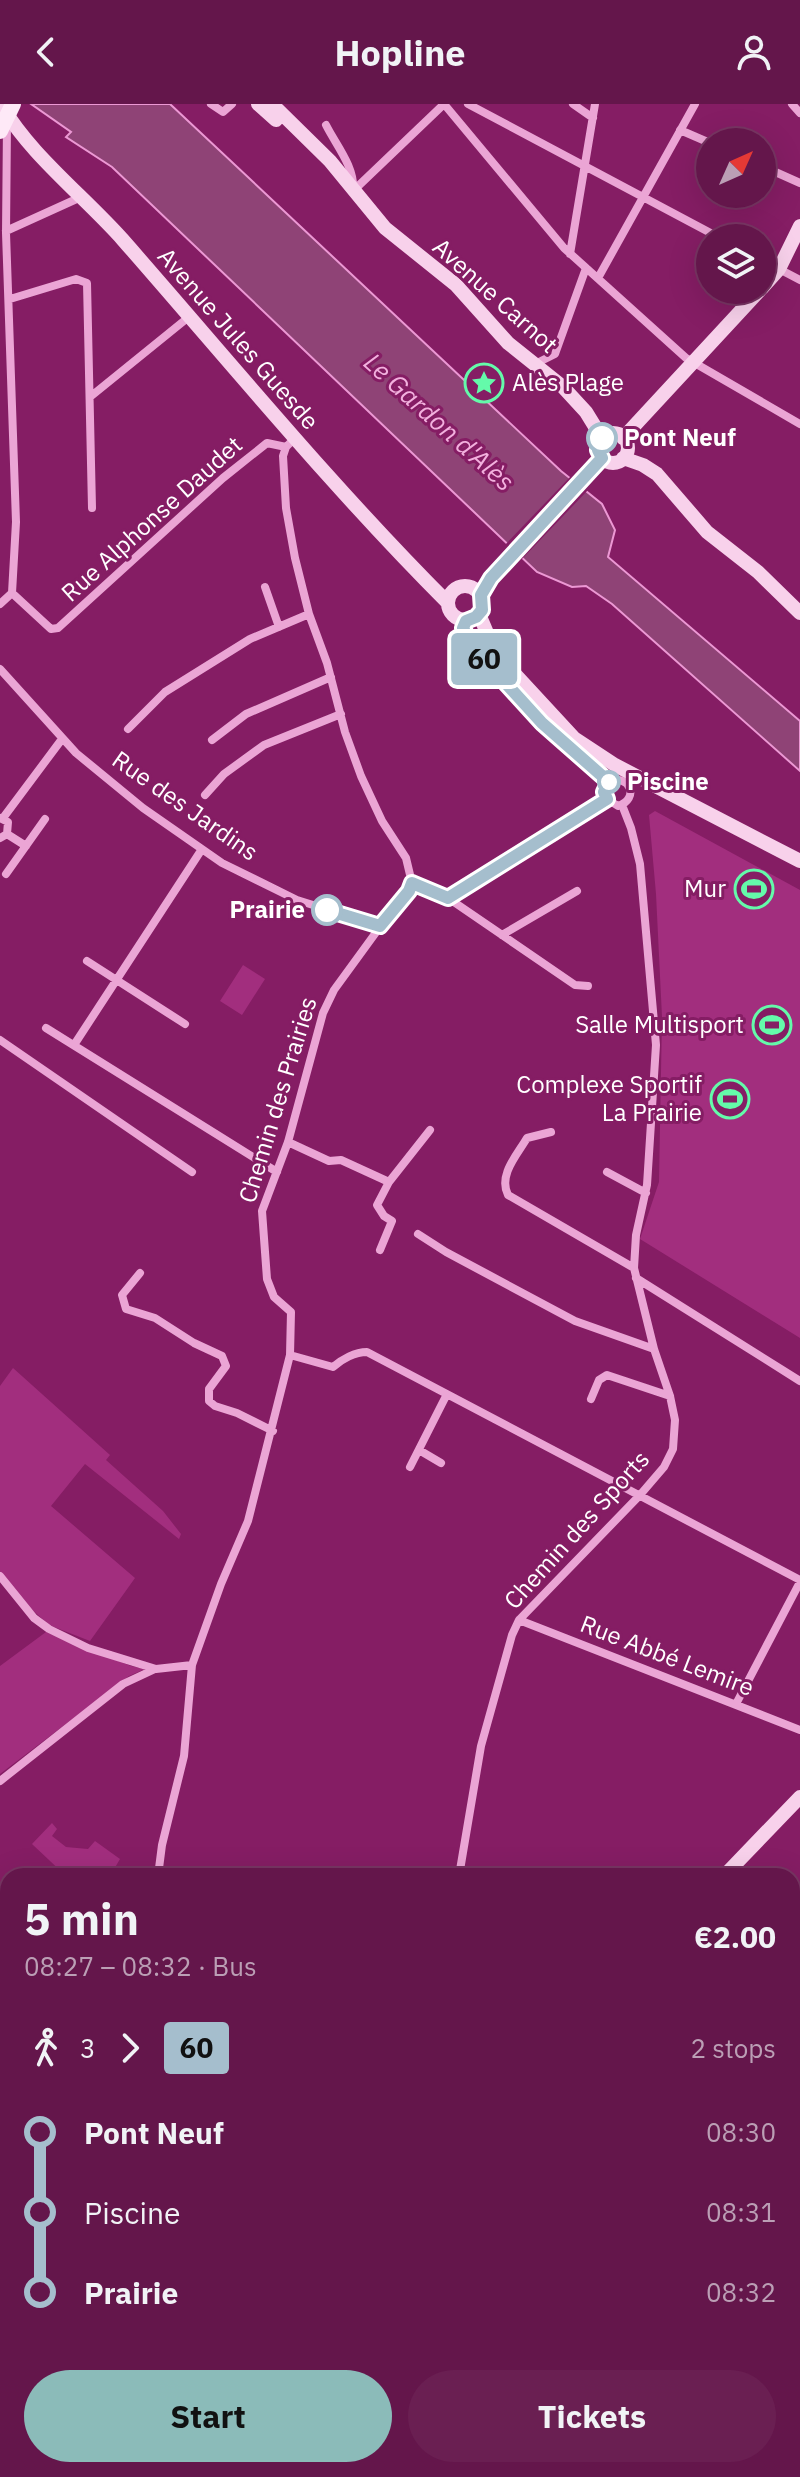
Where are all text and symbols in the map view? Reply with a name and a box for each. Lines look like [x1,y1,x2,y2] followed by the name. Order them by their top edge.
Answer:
[334,29,466,76] text: Hopline
[24,30,68,74] icon: back
[732,30,776,74] icon: person
[696,128,776,208] north arrow
[696,128,776,304] map controls
[696,224,776,304] button: layers
[426,231,565,360] street label: Avenue Carnot
[151,241,327,436] street label: Avenue Jules Guesde
[357,345,522,498] water label: Le Gardon d'Alès
[463,362,505,404] place icon: Alès Plage
[512,366,624,398] place label: Alès Plage
[624,421,736,453] place label: Pont Neuf
[587,423,617,453] marker: Pont Neuf
[54,428,249,608] street label: Rue Alphonse Daudet
[448,633,520,685] line badge: 60
[467,640,501,677] text: 60
[106,743,265,867] street label: Rue des Jardins
[627,765,709,797] place label: Piscine
[598,771,620,793] marker: Piscine
[733,868,775,910] sports icon: Mur
[684,872,726,904] place label: Mur
[230,893,305,925] place label: Prairie
[312,895,342,925] marker: Prairie
[230,993,324,1207] street label: Chemin des Prairies
[751,1004,793,1046] sports icon: Salle Multisport
[575,1008,744,1040] place label: Salle Multisport
[516,1068,702,1128] place label: Complexe Sportif La Prairie
[709,1078,751,1120] sports icon: Complexe Sportif La Prairie
[497,1443,656,1615] street label: Chemin des Sports
[576,1607,759,1703] street label: Rue Abbé Lemire
[24,1890,139,1947] text: 5 min
[694,1917,776,1956] text: €2.00
[24,1949,257,1983] text: 08:27 – 08:32 · Bus
[24,2026,68,2070] icon: walk
[108,2026,152,2070] icon: forward
[180,2029,213,2066] text: 60
[80,2031,96,2065] text: 3
[690,2031,776,2065] text: 2 stops
[84,2113,224,2152] text: Pont Neuf
[706,2115,776,2149] text: 08:30
[84,2193,180,2232] text: Piscine
[706,2195,776,2229] text: 08:31
[84,2273,178,2312] text: Prairie
[706,2275,776,2309] text: 08:32
[24,2370,392,2462] button: Start
[408,2370,776,2462] button: Tickets

